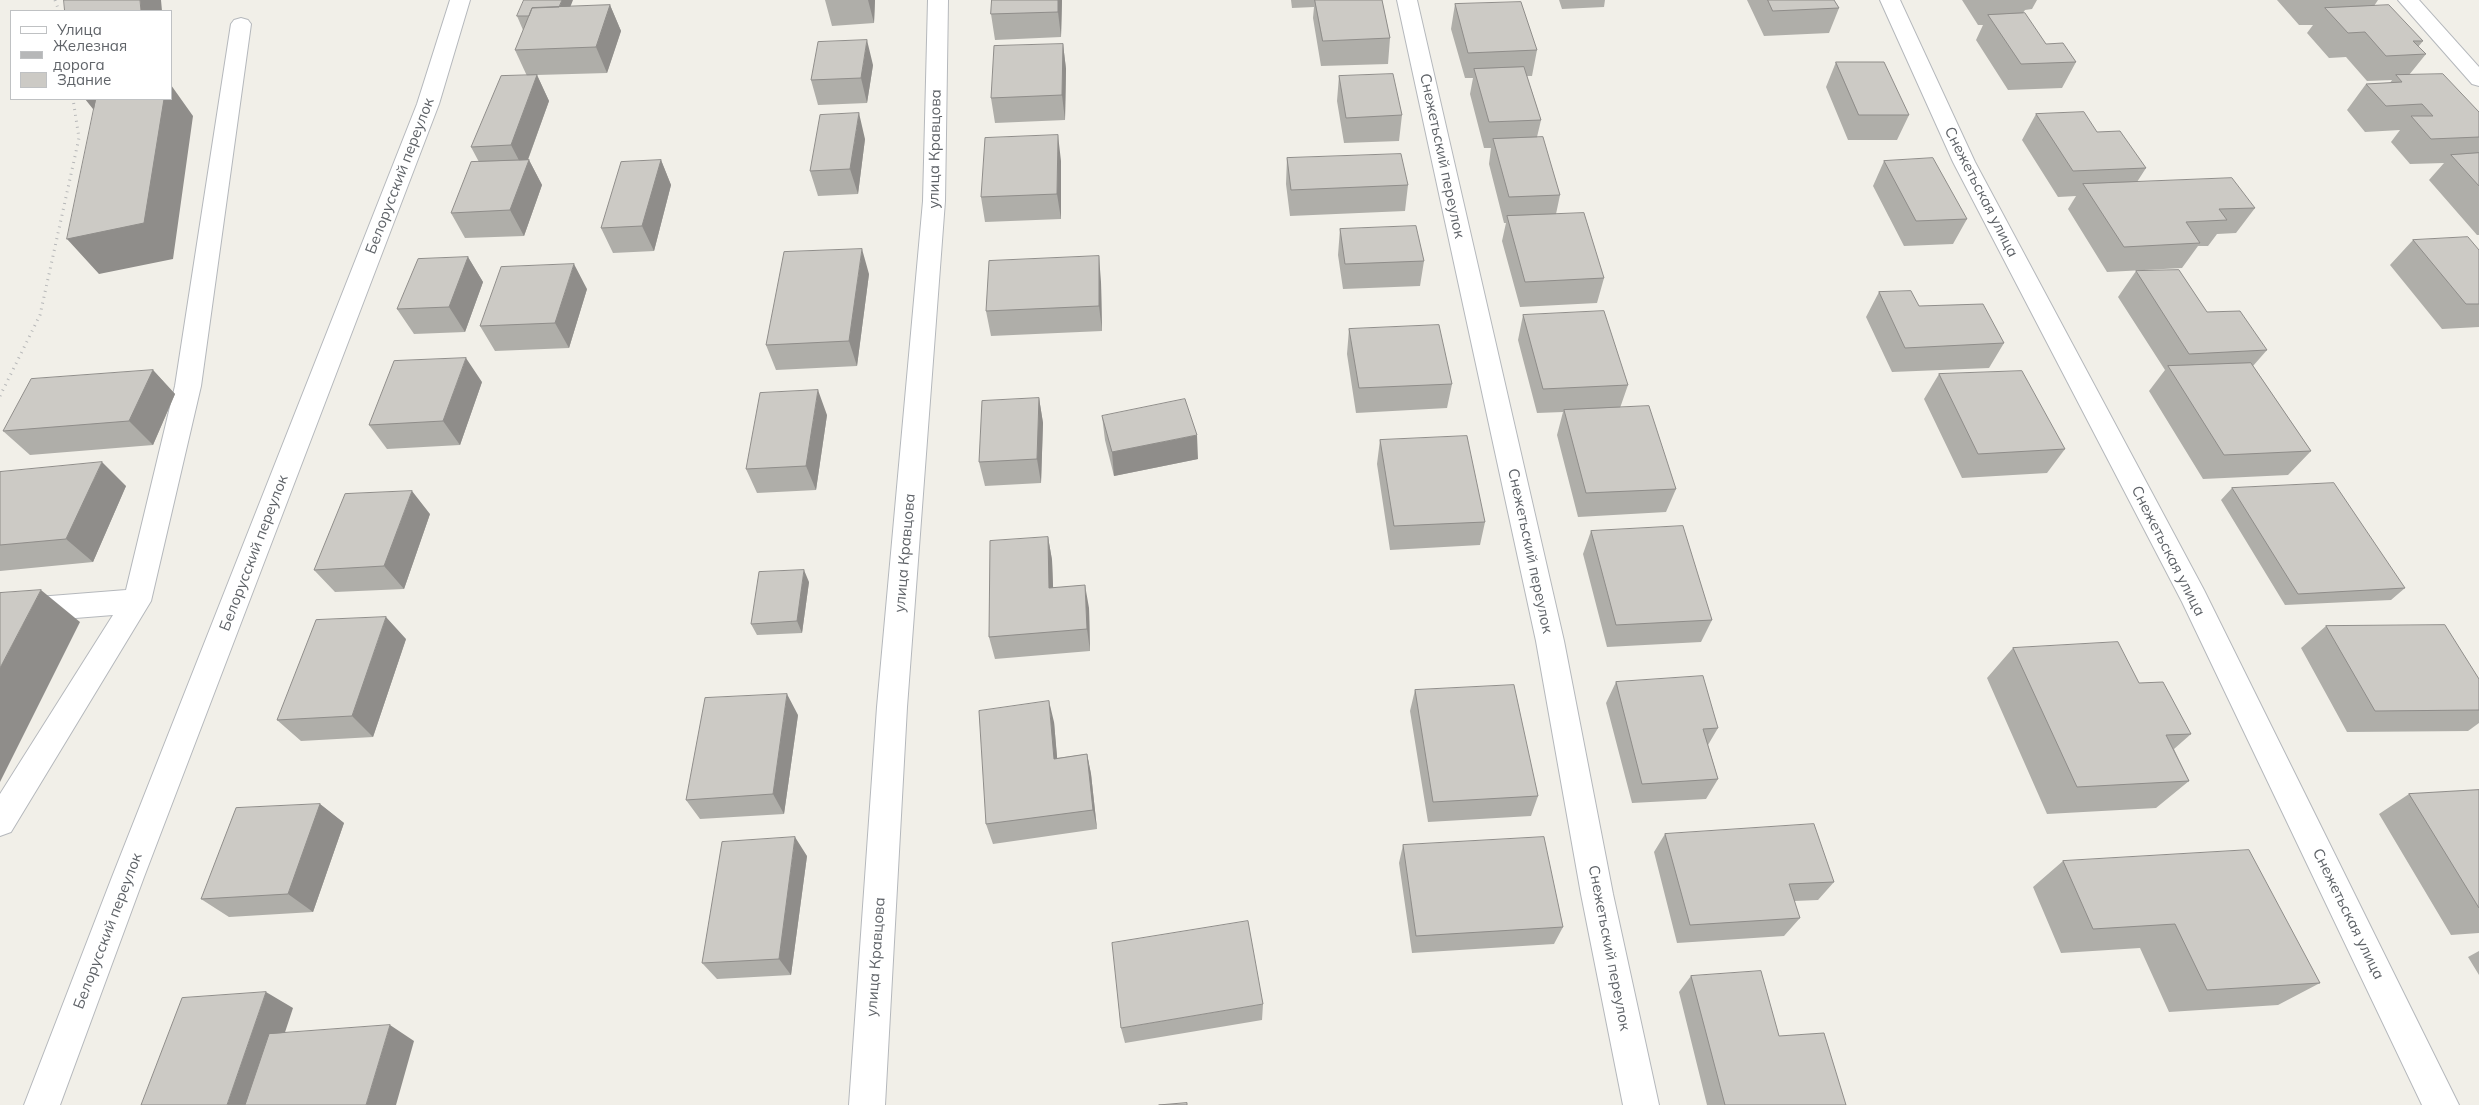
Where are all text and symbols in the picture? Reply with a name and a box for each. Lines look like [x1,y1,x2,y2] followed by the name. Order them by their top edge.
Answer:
[10,10,172,100] legend
[57,20,102,39] text: Улица
[53,36,127,74] text: Железная дорога
[57,70,111,89] text: Здание
[1416,72,1468,240] street label: Снежетьский переулок
[925,89,945,209] street label: улица Кравцова
[362,95,438,257] street label: Белорусский переулок
[1940,124,2022,260] street label: Снежетьская улица
[1504,467,1556,635] street label: Снежетьский переулок
[216,472,292,634] street label: Белорусский переулок
[2127,483,2209,619] street label: Снежетьская улица
[891,493,919,613] street label: улица Кравцова
[2308,845,2388,983] street label: Снежетьская улица
[70,850,146,1012] street label: Белорусский переулок
[1584,864,1634,1032] street label: Снежетьский переулок
[863,897,889,1017] street label: улица Кравцова

